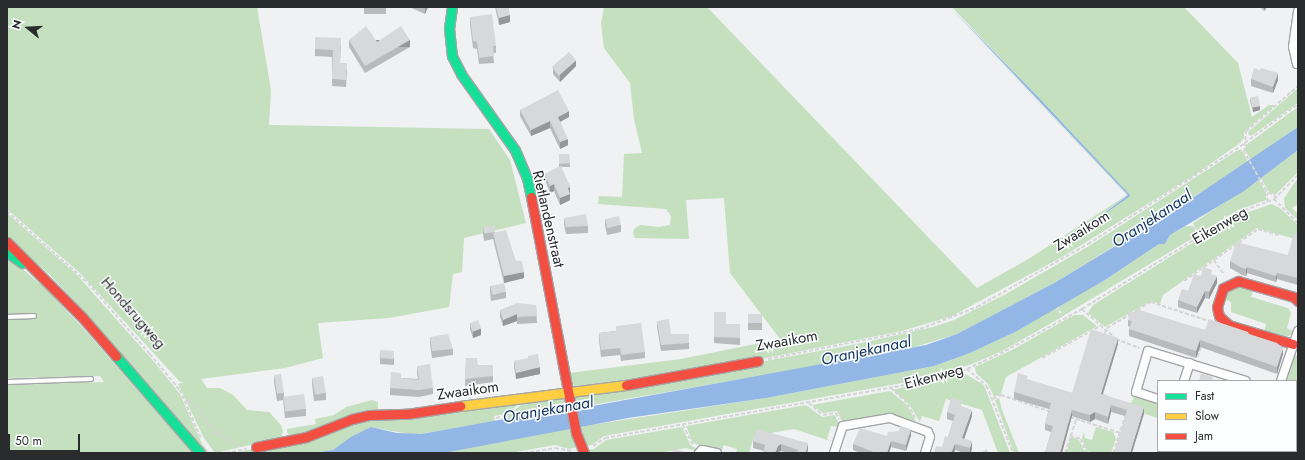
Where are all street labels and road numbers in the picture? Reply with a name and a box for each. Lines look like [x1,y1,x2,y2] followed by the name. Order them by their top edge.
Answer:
[528,169,568,269] street label: Rietlandenstraat
[1189,203,1251,249] street label: Eikenweg
[1051,207,1113,255] street label: Zwaaikom
[97,273,169,353] street label: Hondsrugweg
[755,327,819,355] street label: Zwaaikom
[903,361,965,393] street label: Eikenweg
[436,378,500,404] street label: Zwaaikom

